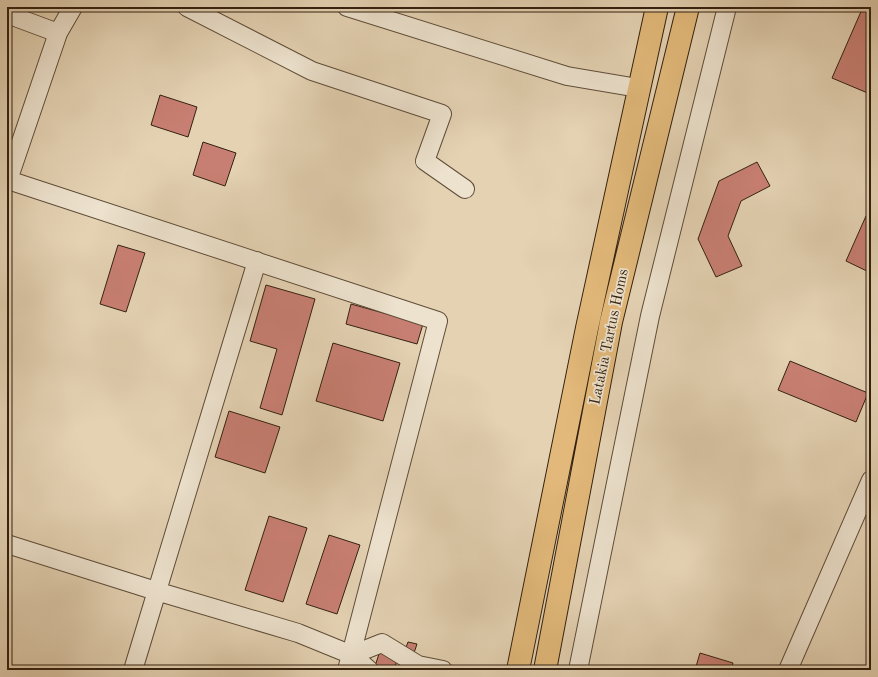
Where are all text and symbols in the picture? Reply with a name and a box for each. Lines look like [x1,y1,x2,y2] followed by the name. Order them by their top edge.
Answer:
[588,268,632,406] street label: Latakia Tartus Homs

